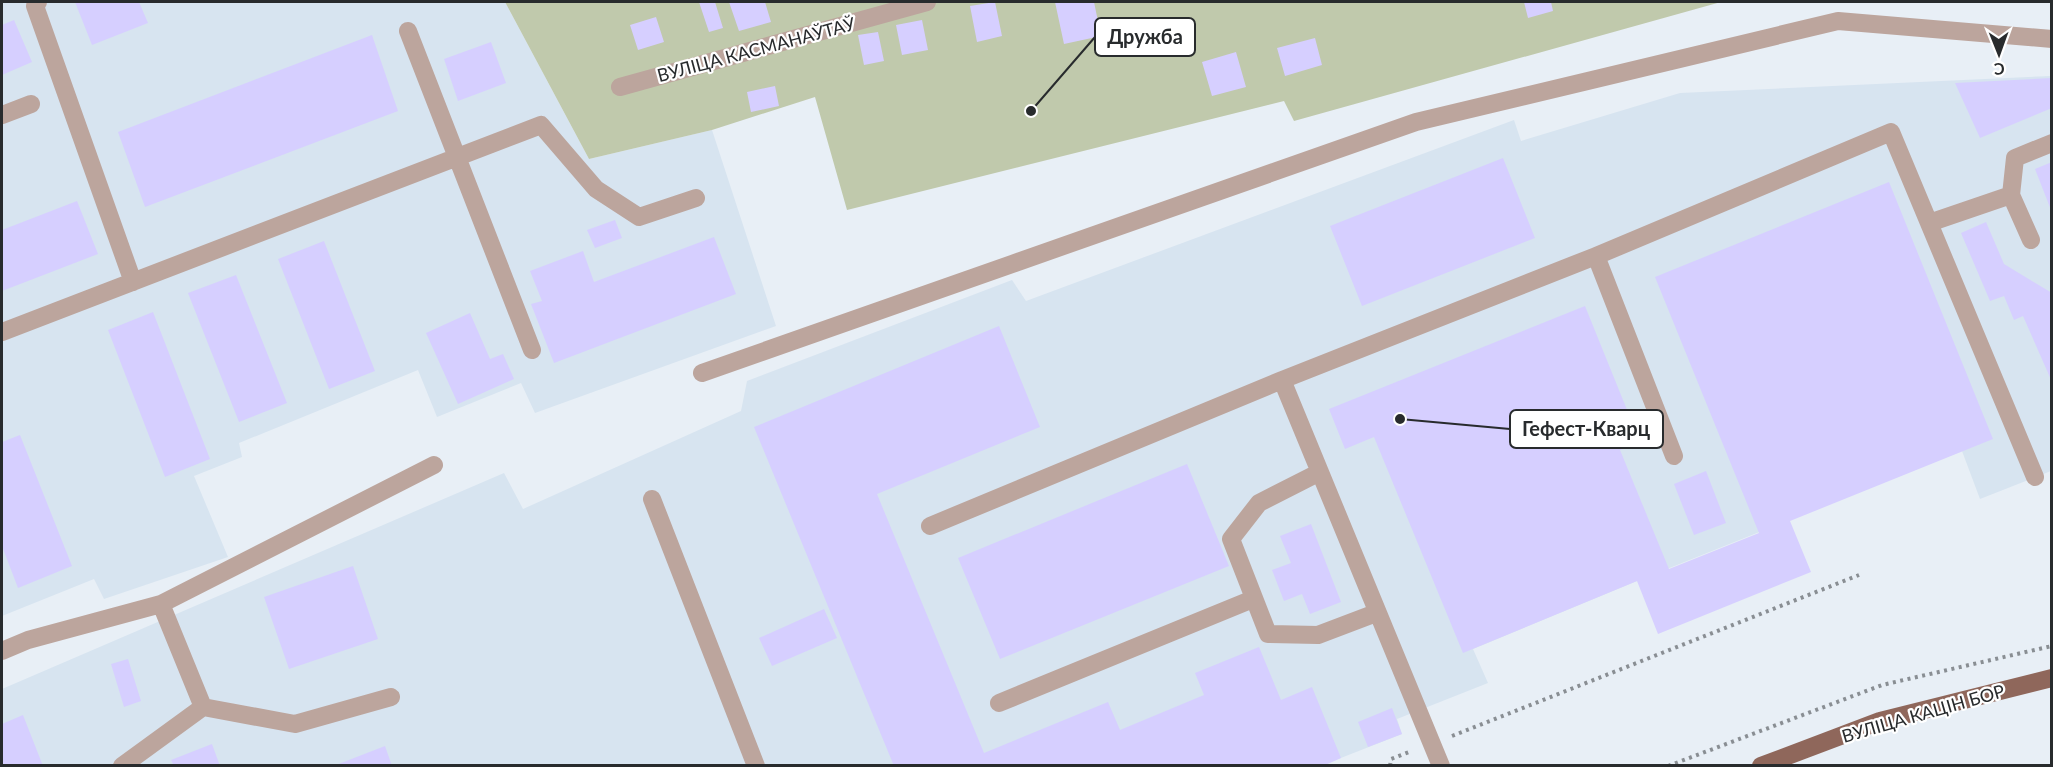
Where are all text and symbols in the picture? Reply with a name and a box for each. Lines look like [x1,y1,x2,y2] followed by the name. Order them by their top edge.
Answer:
[655,12,858,86] street label: ВУЛІЦА КАСМАНАЎТАЎ
[1095,18,1195,56] callout: Дружба
[1107,24,1183,48] text: Дружба
[1969,24,2029,84] north arrow
[1993,60,2005,79] text: С
[1510,410,1663,448] callout: Гефест-Кварц
[1522,416,1651,440] text: Гефест-Кварц
[1839,679,2007,747] street label: ВУЛІЦА КАЦІН БОР

